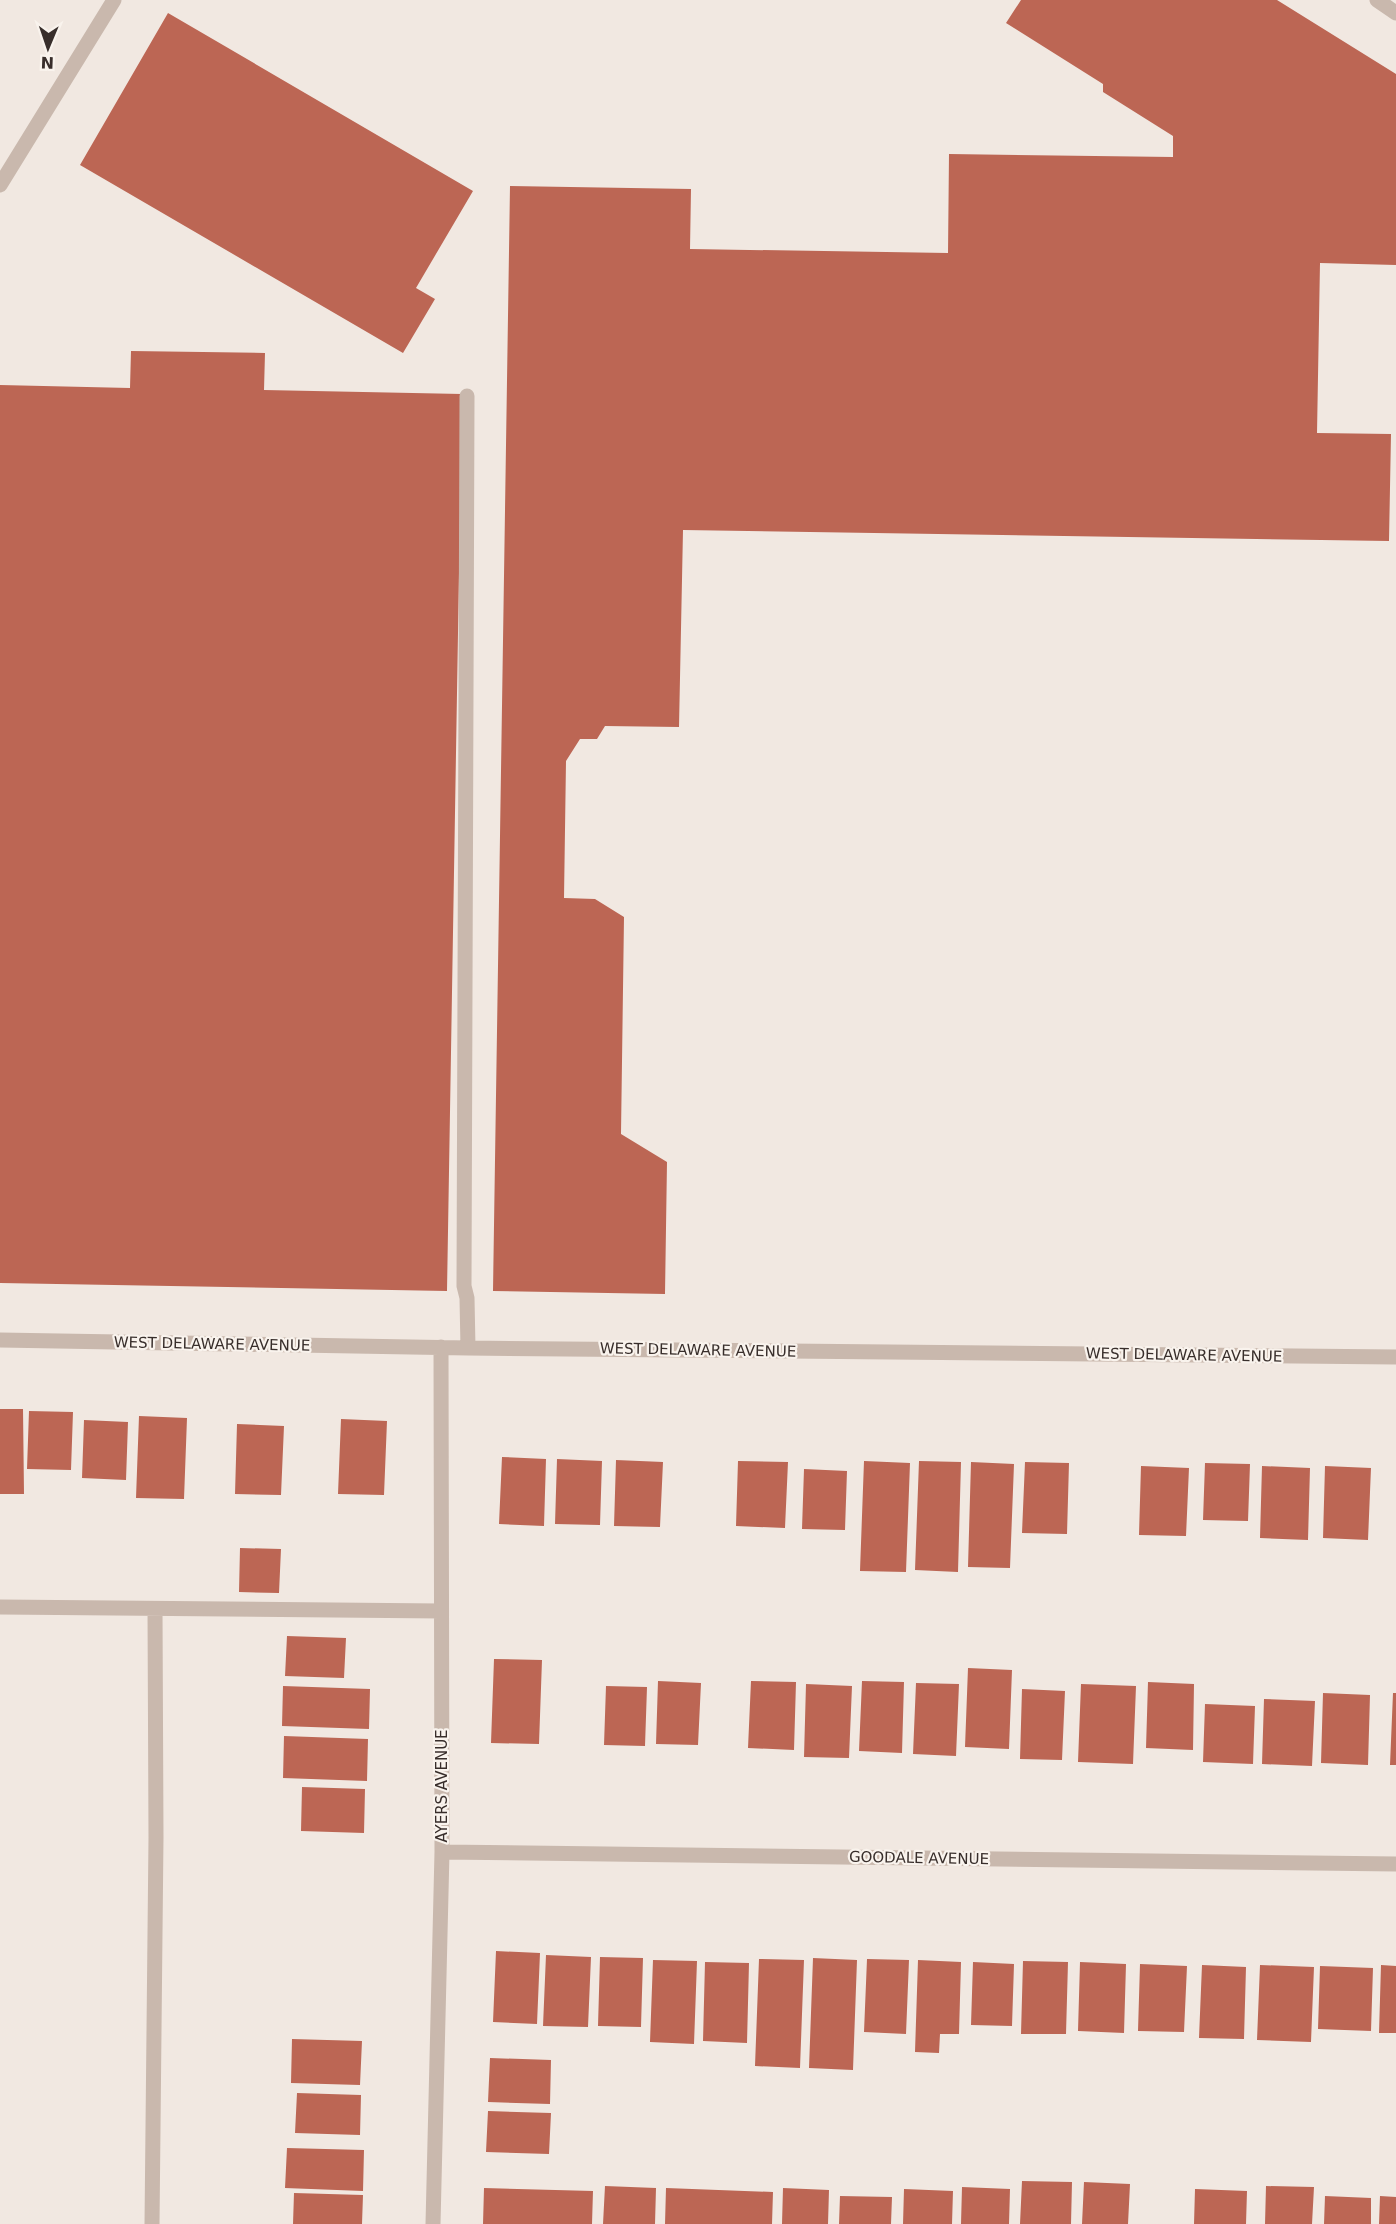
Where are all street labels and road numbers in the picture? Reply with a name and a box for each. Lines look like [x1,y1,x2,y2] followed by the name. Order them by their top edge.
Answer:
[114,1333,310,1355] street label: WEST DELAWARE AVENUE
[600,1339,796,1361] street label: WEST DELAWARE AVENUE
[1086,1344,1282,1366] street label: WEST DELAWARE AVENUE
[433,1729,451,1843] street label: AYERS AVENUE
[849,1848,989,1868] street label: GOODALE AVENUE

